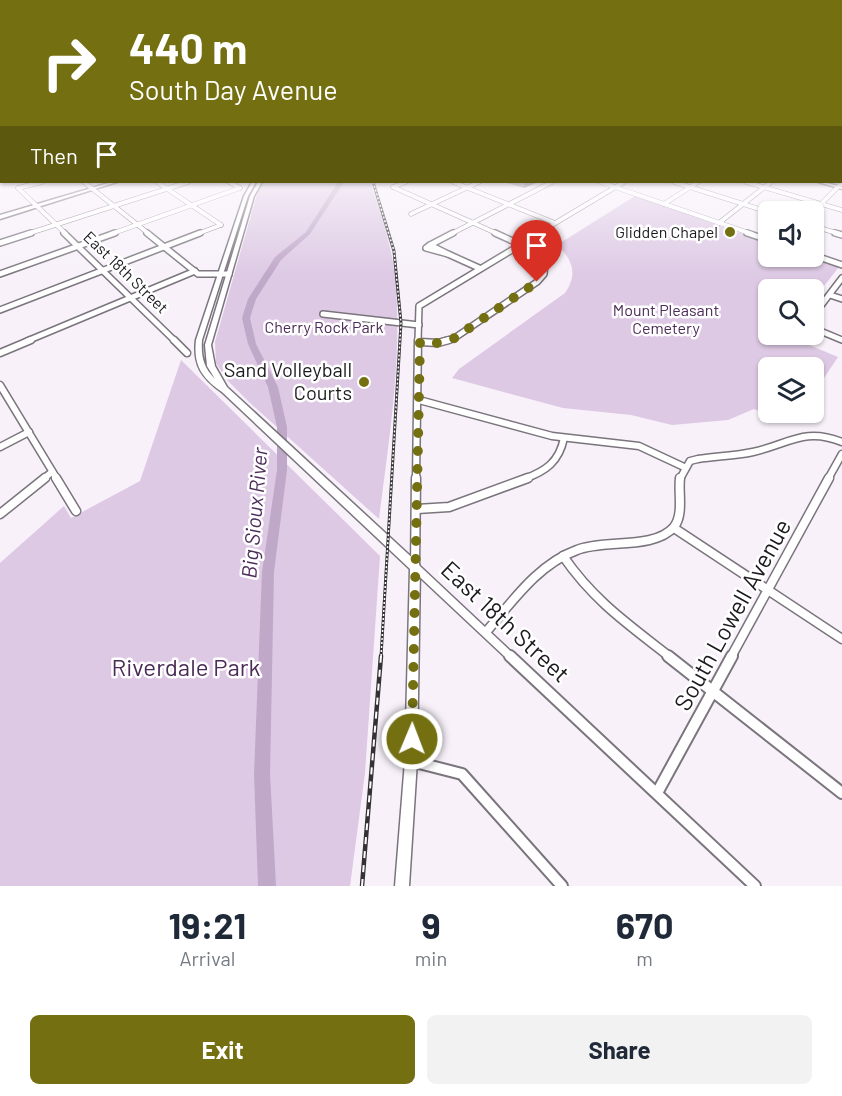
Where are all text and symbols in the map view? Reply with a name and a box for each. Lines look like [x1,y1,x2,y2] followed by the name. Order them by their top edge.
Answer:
[129,22,247,72] text: 440 m
[30,24,108,102] icon: right
[129,73,338,105] text: South Day Avenue
[90,138,123,171] icon: arrive
[30,142,78,168] text: Then
[758,201,824,423] map controls
[758,201,824,267] button: sound
[511,220,562,282] pin
[615,222,718,241] place label: Glidden Chapel
[723,225,737,239] marker: Glidden Chapel
[80,227,172,317] street label: East 18th Street
[520,229,553,262] icon: arrive
[758,279,824,345] button: search
[613,300,719,337] park label: Mount Pleasant Cemetery
[265,317,383,336] park label: Cherry Rock Park
[224,357,352,404] place label: Sand Volleyball Courts
[758,357,824,423] button: layers
[357,375,371,389] marker: Sand Volleyball Courts
[235,446,272,579] water label: Big Sioux River
[667,513,796,715] street label: South Lowell Avenue
[436,554,576,688] street label: East 18th Street
[112,652,260,681] park label: Riverdale Park
[380,707,444,771] position arrow
[169,903,246,946] text: 19:21
[421,903,441,946] text: 9
[616,903,673,946] text: 670
[179,946,235,970] text: Arrival
[415,946,447,970] text: min
[636,946,653,970] text: m
[30,1015,415,1084] button: Exit
[427,1015,812,1084] button: Share

